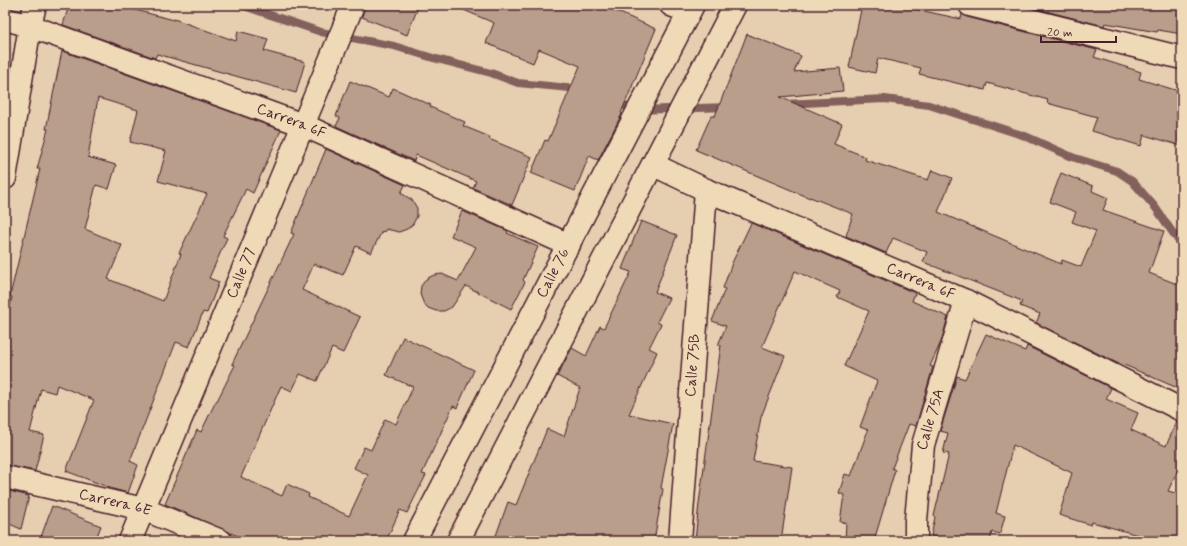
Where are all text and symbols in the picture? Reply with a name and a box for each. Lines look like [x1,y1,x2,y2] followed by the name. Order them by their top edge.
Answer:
[1041,18,1116,44] scale bar
[1047,25,1073,41] text: 20 m
[254,99,329,144] street label: Carrera 6F
[222,245,261,302] street label: Calle 77
[532,245,575,302] street label: Calle 76
[883,258,958,305] street label: Carrera 6F
[681,333,705,398] street label: Calle 75B
[912,386,949,453] street label: Calle 75A
[77,484,155,521] street label: Carrera 6E

